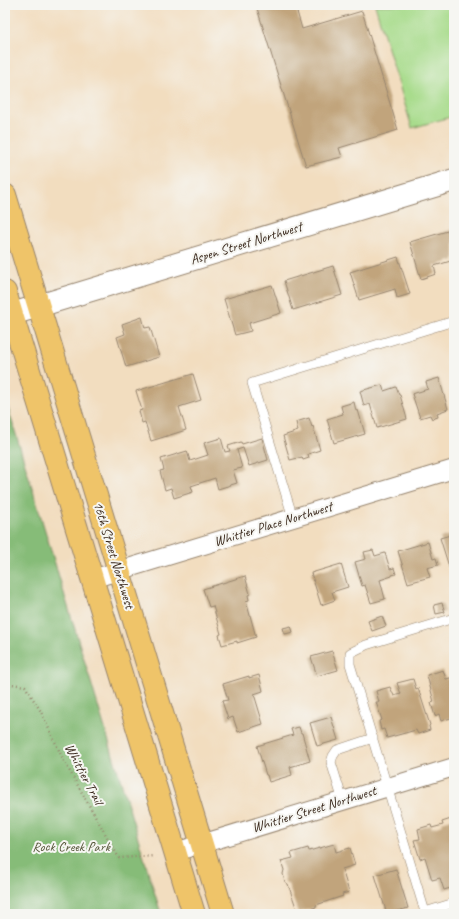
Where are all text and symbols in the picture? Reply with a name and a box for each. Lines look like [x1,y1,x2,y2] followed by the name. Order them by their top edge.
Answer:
[188,217,306,268] street label: Aspen Street Northwest
[212,497,336,550] street label: Whittier Place Northwest
[90,499,139,612] street label: 16th Street Northwest
[61,741,108,810] street label: Whittier Trail
[250,782,379,836] street label: Whittier Street Northwest
[32,838,111,855] park label: Rock Creek Park

